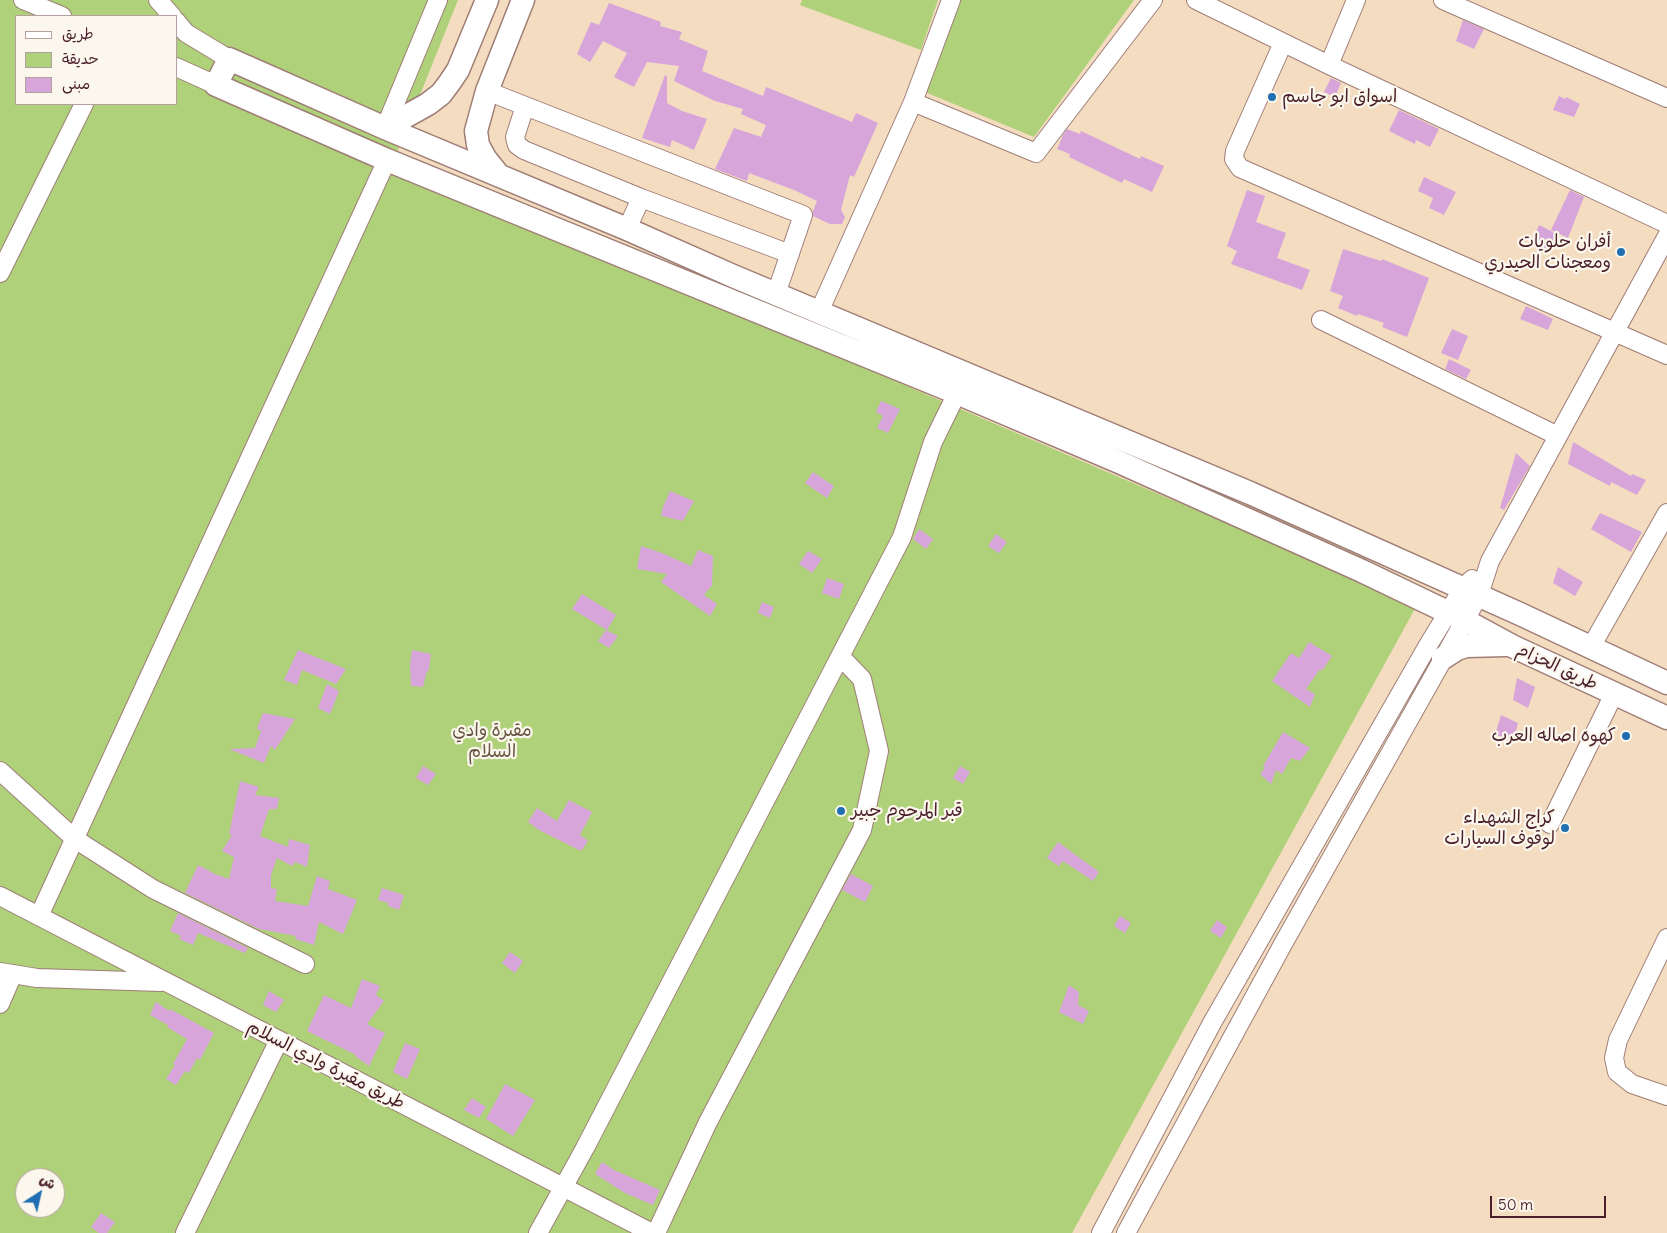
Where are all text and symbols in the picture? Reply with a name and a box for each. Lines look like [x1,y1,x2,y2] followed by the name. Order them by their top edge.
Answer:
[15,15,178,105] legend
[62,24,94,43] text: طريق
[62,49,99,68] text: حديقة
[62,74,90,93] text: مبنى
[1282,86,1397,108] place label: اسواق ابو جاسم
[1266,91,1278,103] marker: اسواق ابو جاسم
[1484,231,1611,274] place label: أفران حلويات ومعجنات الحيدري
[1615,246,1627,258] marker: أفران حلويات ومعجنات الحيدري
[1513,639,1601,695] street label: طريق الحزام
[452,720,532,762] park label: مقبرة وادي السلام
[1491,725,1616,747] place label: كهوه اصاله العرب
[1620,730,1632,742] marker: كهوه اصاله العرب
[851,800,963,822] place label: قبر المرحوم جبير
[835,805,847,817] marker: قبر المرحوم جبير
[1444,807,1555,850] place label: كراج الشهداء لوقوف السيارات
[1559,822,1571,834] marker: كراج الشهداء لوقوف السيارات
[243,1016,409,1114] street label: طريق مقبرة وادي السلام
[15,1168,65,1218] north arrow
[37,1170,60,1193] text: ش
[1492,1186,1608,1218] scale bar
[1498,1195,1533,1214] text: 50 m

